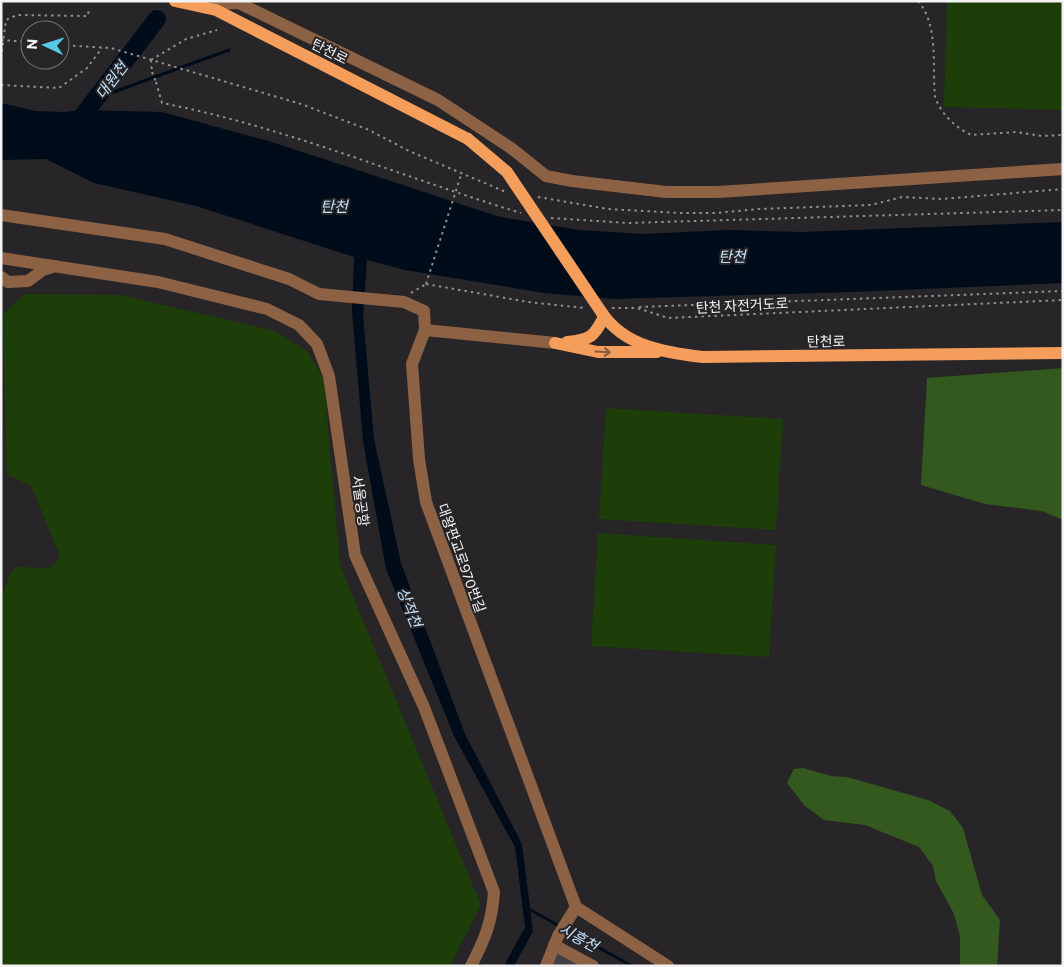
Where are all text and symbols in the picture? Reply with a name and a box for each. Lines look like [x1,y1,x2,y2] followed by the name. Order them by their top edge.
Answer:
[20,20,70,70] north arrow
[309,35,351,67] street label: 탄천로
[23,38,40,50] text: N
[91,56,132,102] water label: 대원천
[320,197,350,215] water label: 탄천
[718,247,748,265] water label: 탄천
[695,294,789,316] street label: 탄천 자전거도로
[807,332,846,350] street label: 탄천로
[594,347,611,357] one-way arrow
[349,474,373,528] street label: 서울공항
[434,501,490,615] street label: 대왕판교로970번길
[394,584,427,632] water label: 상적천
[557,919,603,956] water label: 시흥천

